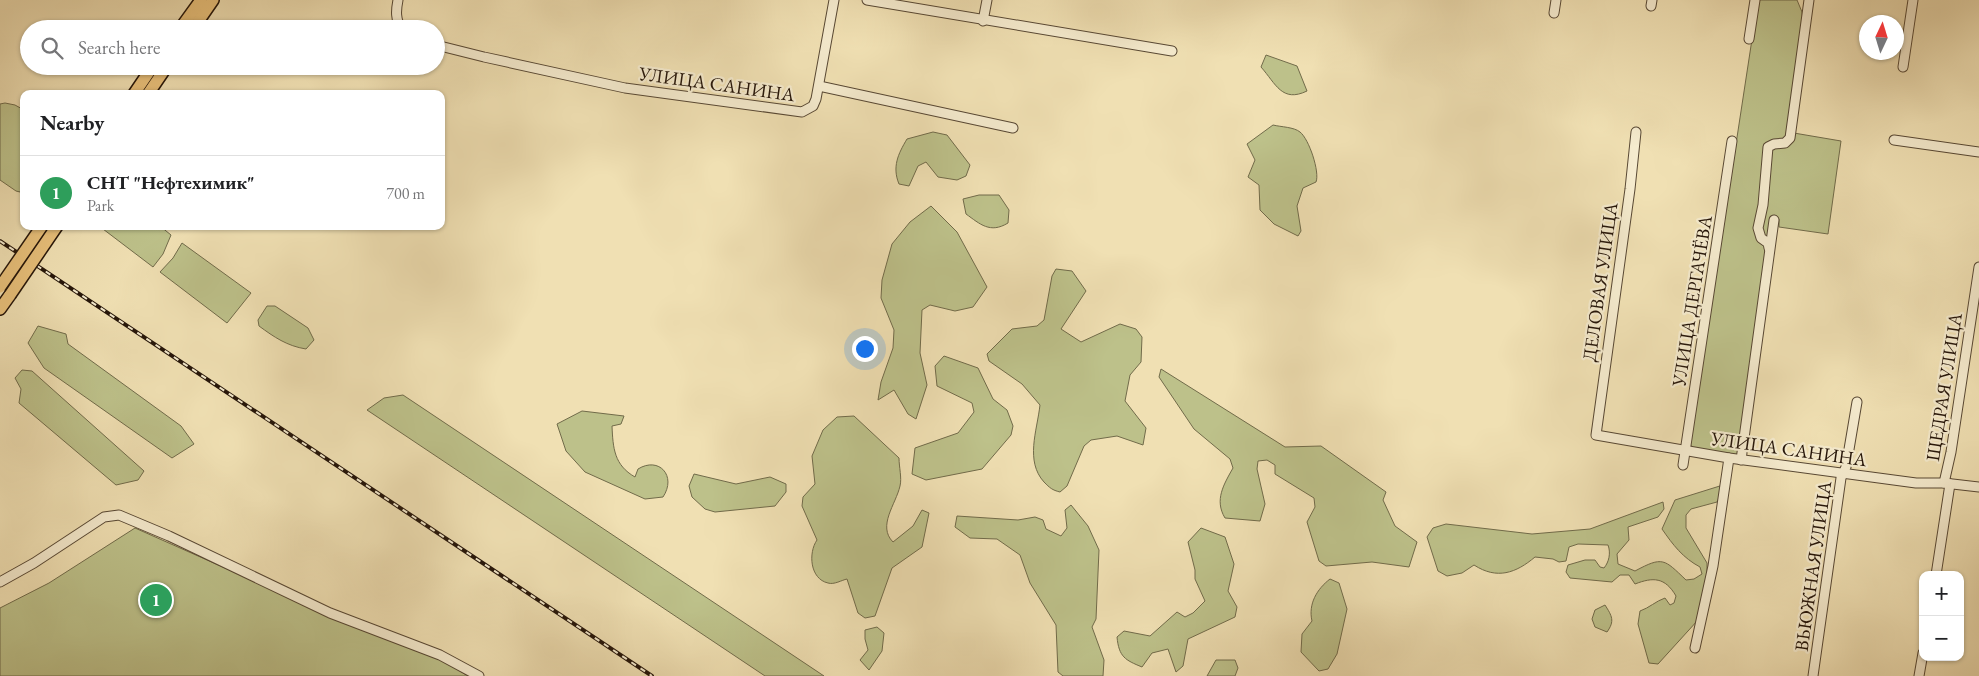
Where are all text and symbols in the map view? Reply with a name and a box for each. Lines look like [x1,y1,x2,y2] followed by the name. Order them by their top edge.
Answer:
[1859,15,1904,60] north arrow
[20,20,445,75] search box
[38,34,66,62] icon: search
[78,35,160,60] text: Search here
[636,61,797,107] street label: УЛИЦА САНИНА
[40,109,104,136] text: Nearby
[87,170,255,195] text: СНТ "Нефтехимик"
[52,183,60,204] text: 1
[386,183,425,204] text: 700 m
[87,195,114,216] text: Park
[1576,200,1624,363] street label: ДЕЛОВАЯ УЛИЦА
[1666,213,1718,389] street label: УЛИЦА ДЕРГАЧЁВА
[1920,310,1968,463] street label: ЩЕДРАЯ УЛИЦА
[852,336,878,362] your location
[1708,426,1869,472] street label: УЛИЦА САНИНА
[1789,478,1837,653] street label: ВЬЮЖНАЯ УЛИЦА
[1919,571,1964,661] map controls
[1919,571,1964,616] button: +
[140,581,172,619] pin: 1
[1919,616,1964,661] button: −

